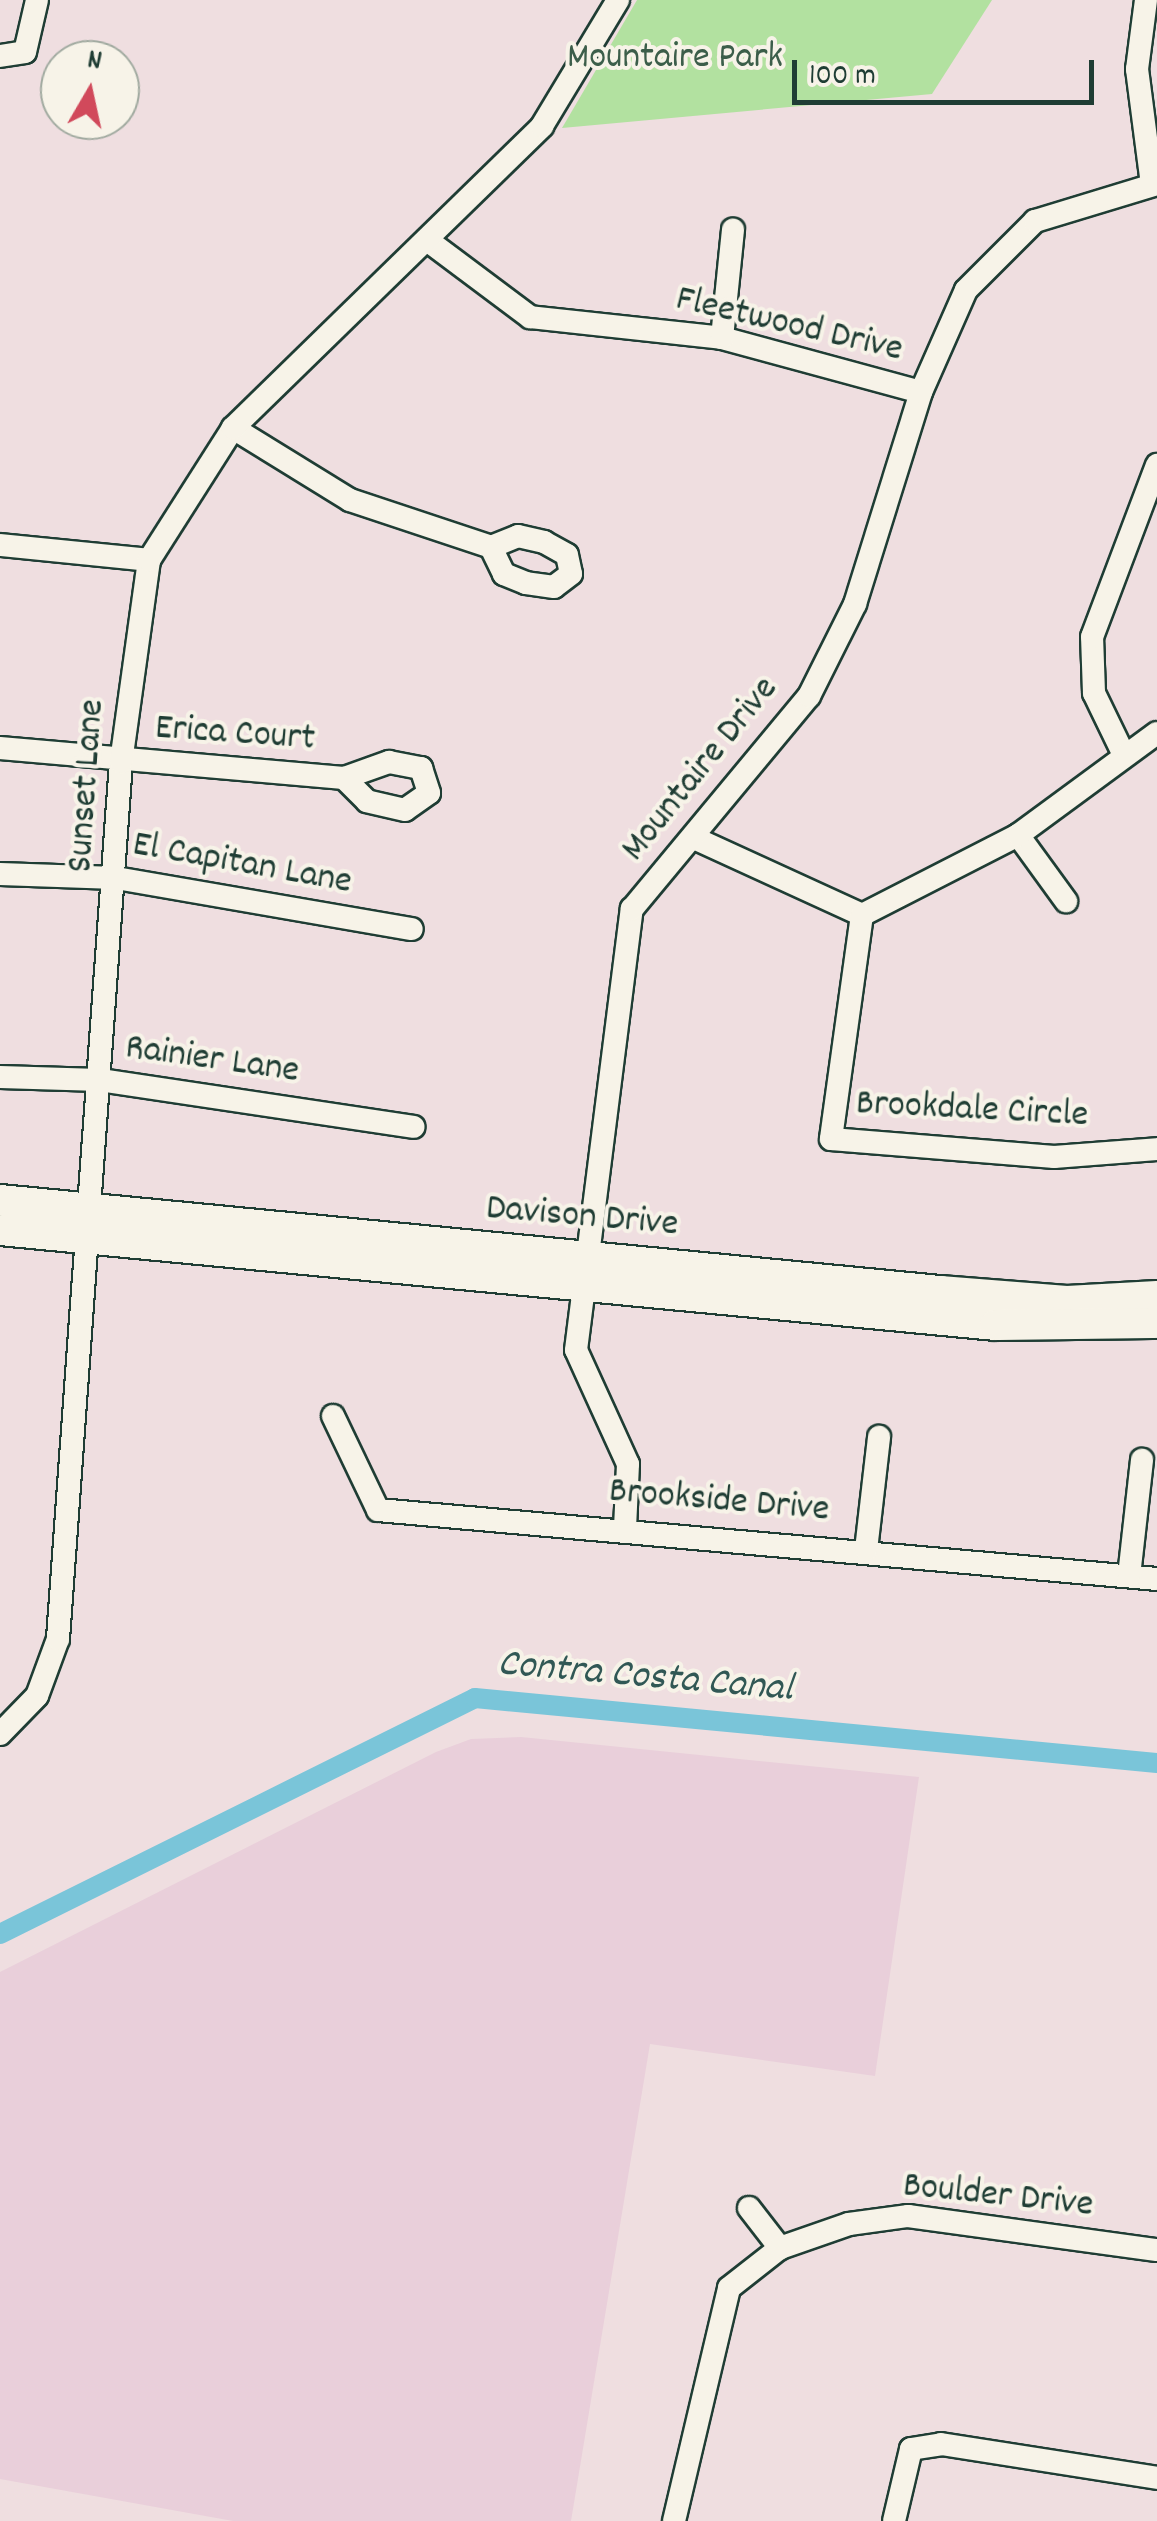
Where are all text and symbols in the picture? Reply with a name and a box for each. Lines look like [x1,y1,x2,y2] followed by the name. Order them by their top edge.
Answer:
[567,36,783,82] park label: Mountaire Park
[40,40,140,140] north arrow
[797,40,1100,102] scale bar
[84,42,104,83] text: N
[809,56,876,99] text: 100 m
[671,278,907,374] street label: Fleetwood Drive
[613,668,789,872] street label: Mountaire Drive
[59,698,117,874] street label: Sunset Lane
[153,707,317,763] street label: Erica Court
[129,823,355,907] street label: El Capitan Lane
[122,1026,302,1096] street label: Rainier Lane
[855,1082,1089,1140] street label: Brookdale Circle
[484,1187,680,1249] street label: Davison Drive
[607,1470,831,1534] street label: Brookside Drive
[496,1642,794,1716] water label: Contra Costa Canal
[901,2164,1095,2230] street label: Boulder Drive

